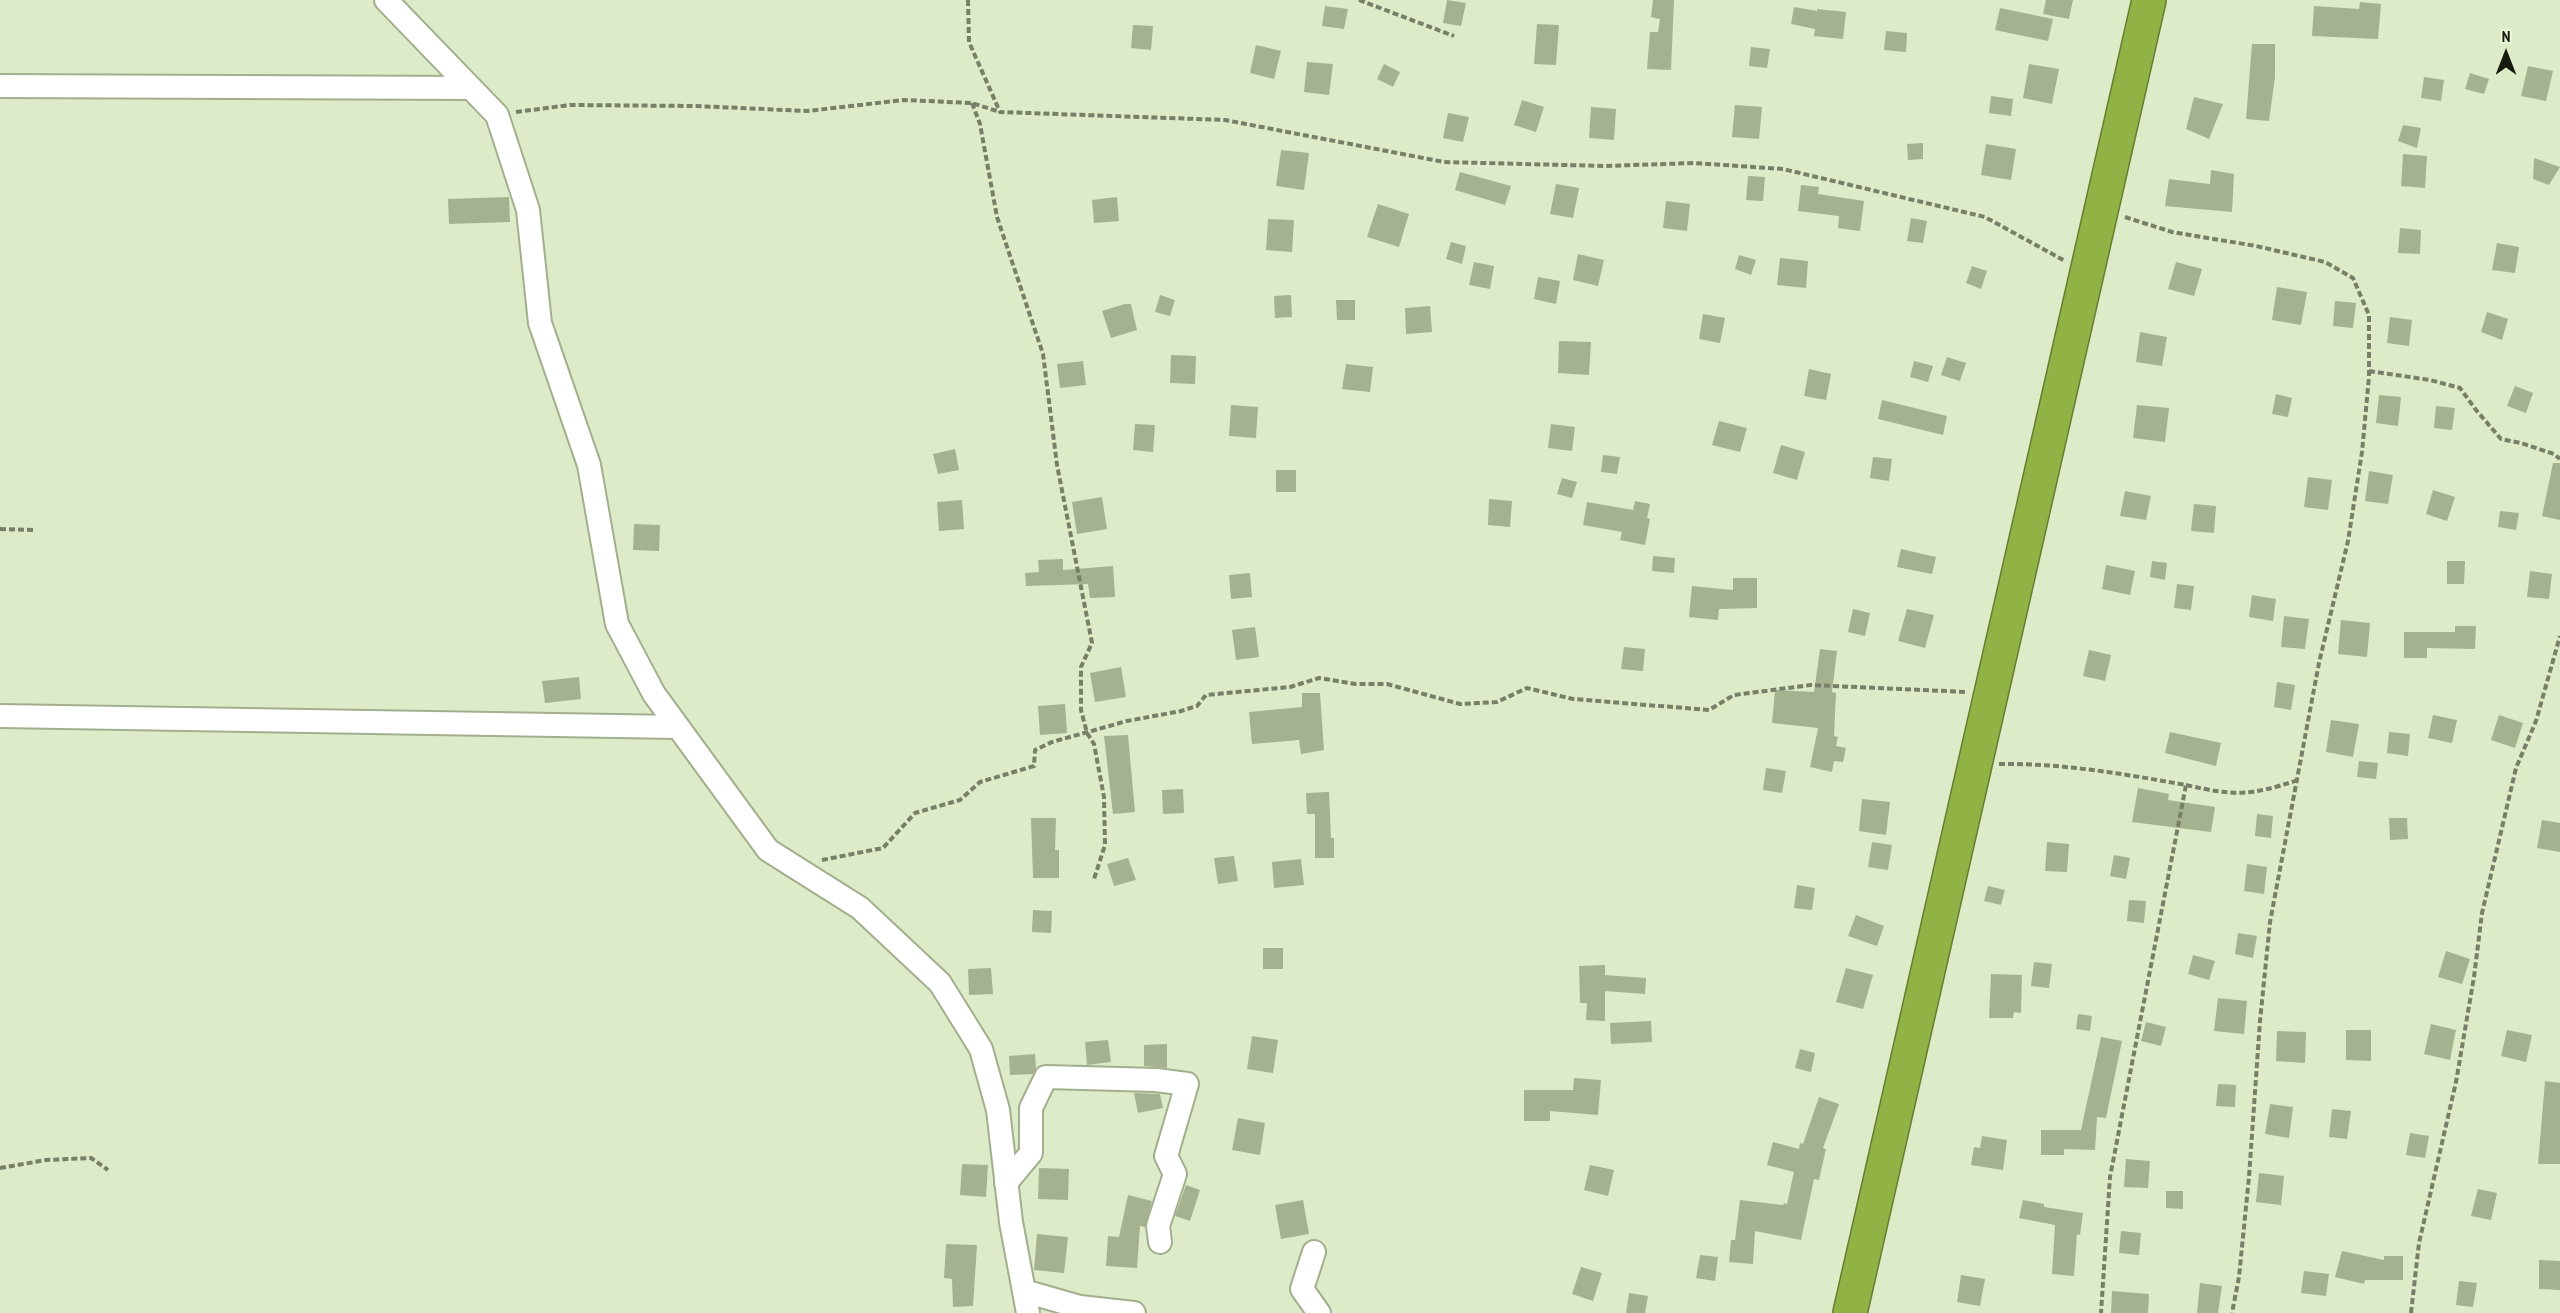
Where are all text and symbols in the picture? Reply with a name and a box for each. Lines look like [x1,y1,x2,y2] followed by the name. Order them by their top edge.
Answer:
[2476,24,2536,84] north arrow
[2502,26,2510,46] text: N

